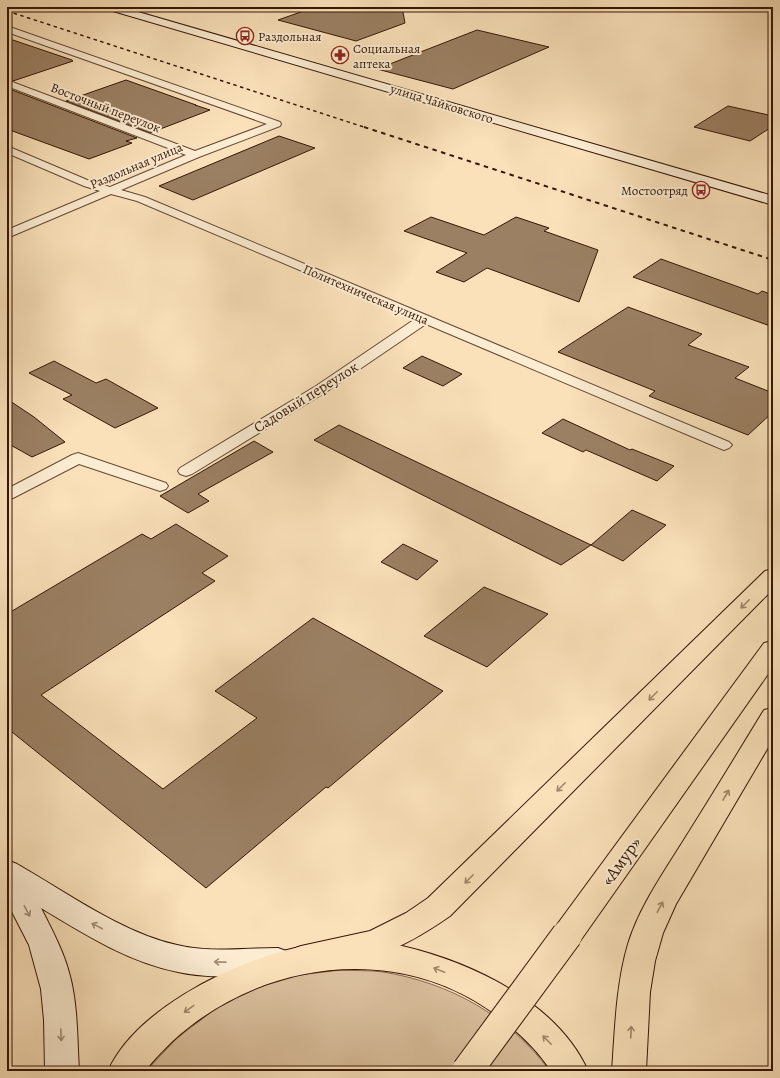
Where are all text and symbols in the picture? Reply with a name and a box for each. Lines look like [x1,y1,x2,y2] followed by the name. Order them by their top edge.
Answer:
[235,26,255,46] bus stop icon: Раздольная
[258,28,321,45] place label: Раздольная
[353,40,420,72] place label: Социальная аптека
[330,45,350,65] pharmacy icon: Социальная аптека
[48,79,164,136] street label: Восточный переулок
[387,79,496,127] street label: улица Чайковского
[87,138,185,193] street label: Раздольная улица
[691,180,711,200] bus stop icon: Мостоотряд
[621,182,688,199] place label: Мостоотряд
[300,260,431,329] street label: Политехническая улица
[250,357,362,437] street label: Садовый переулок
[740,599,750,609] one-way arrow
[648,691,658,700] one-way arrow
[556,782,566,792] one-way arrow
[722,790,730,801] one-way arrow
[595,831,647,890] street label: «Амур»
[464,874,474,884] one-way arrow
[656,901,664,913] one-way arrow
[23,905,31,917] one-way arrow
[91,922,103,929] one-way arrow
[214,958,227,966] one-way arrow
[434,966,446,974] one-way arrow
[184,1005,195,1013] one-way arrow
[627,1026,634,1039] one-way arrow
[57,1028,64,1041] one-way arrow
[542,1035,552,1045] one-way arrow

